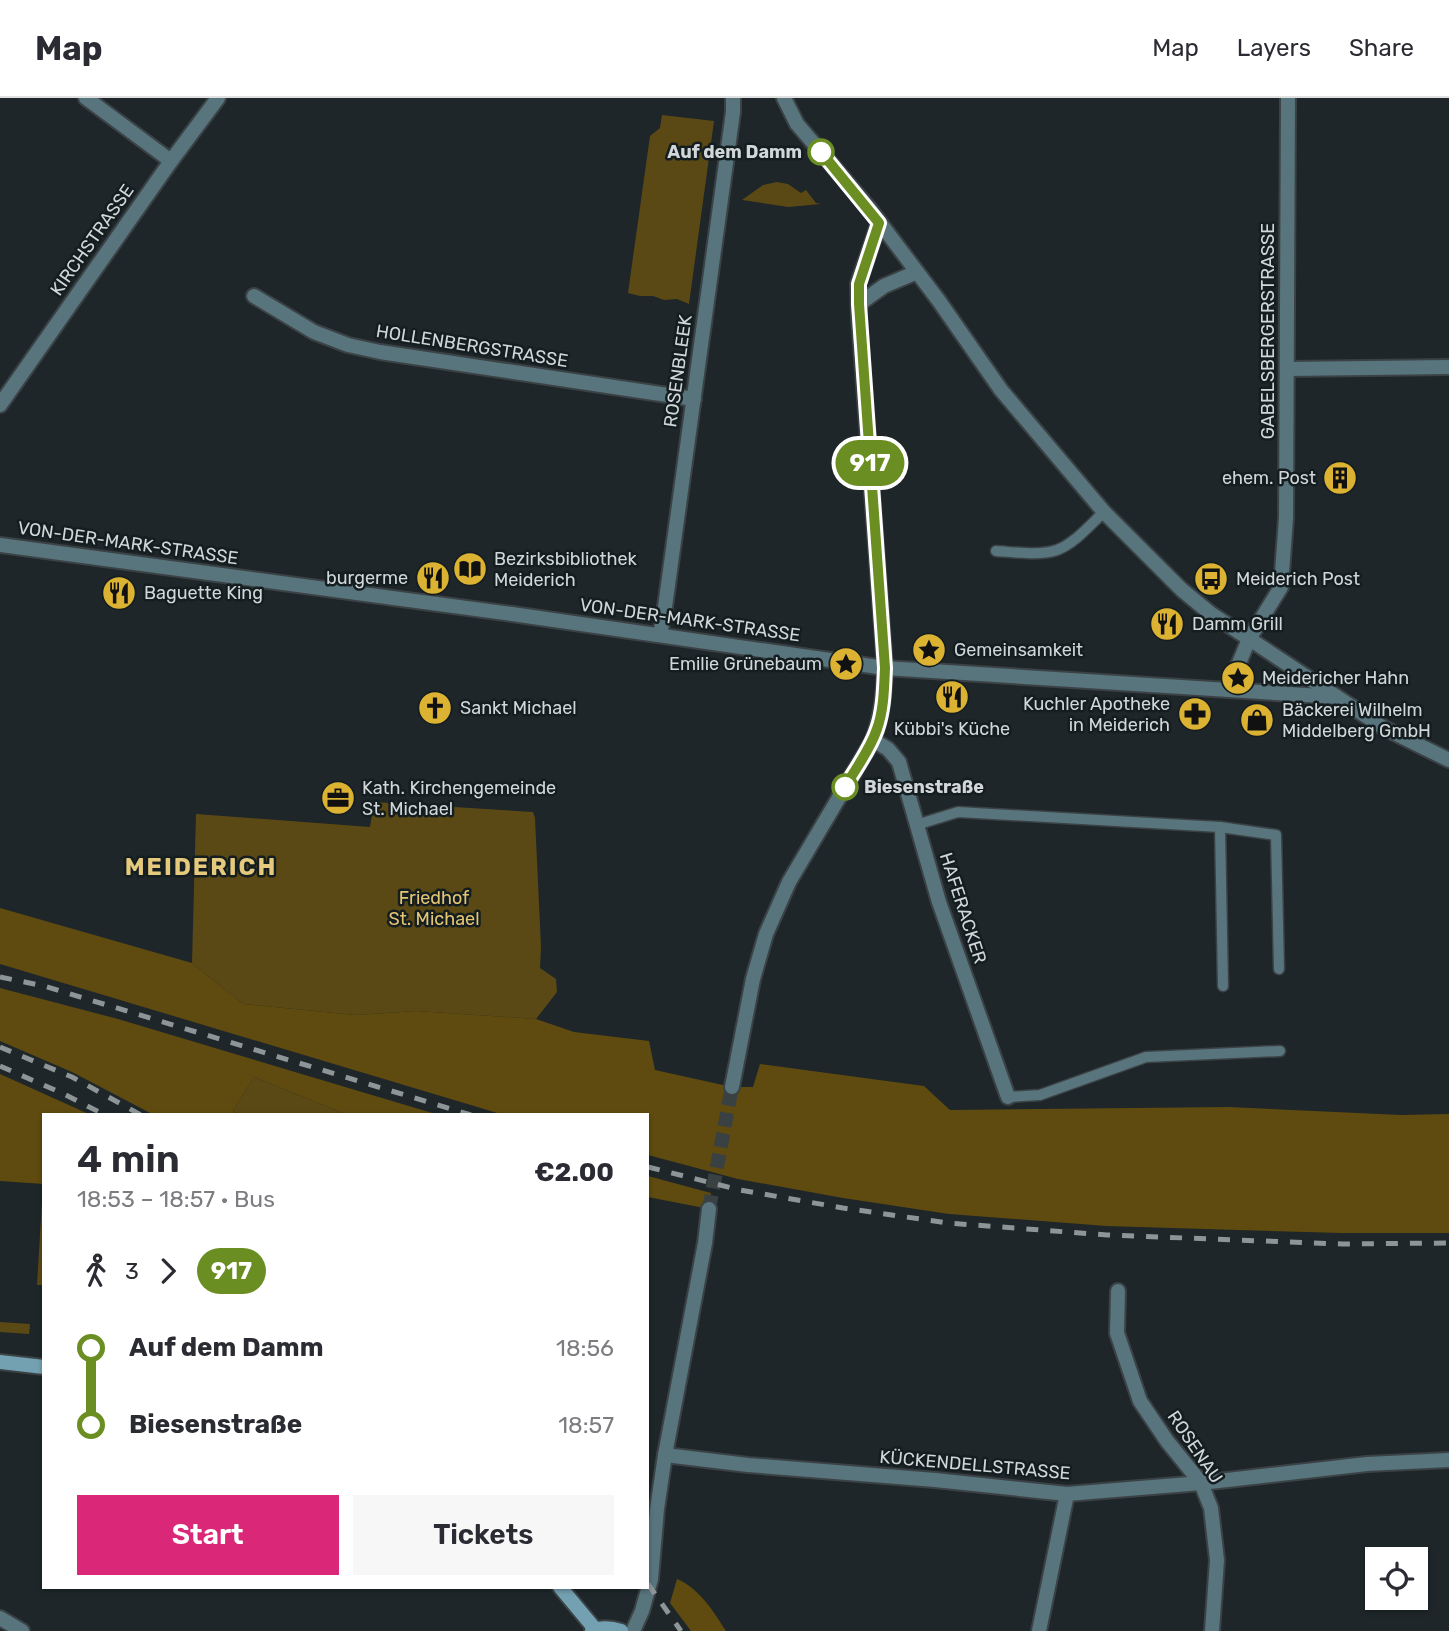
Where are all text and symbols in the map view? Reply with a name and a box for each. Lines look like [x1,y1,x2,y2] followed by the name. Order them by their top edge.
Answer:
[35,29,103,68] text: Map
[1152,34,1199,62] text: Map
[1237,34,1311,62] text: Layers
[1349,34,1414,62] text: Share
[808,139,834,165] marker: Auf dem Damm
[667,141,802,163] place label: Auf dem Damm
[45,180,139,300] street label: KIRCHSTRASSE
[1257,223,1279,439] street label: GABELSBERGERSTRASSE
[659,313,697,429] street label: ROSENBLEEK
[374,320,570,372] street label: HOLLENBERGSTRASSE
[830,440,910,486] line badge: 917
[849,449,891,477] text: 917
[1321,459,1359,497] building icon: ehem. Post
[1222,467,1316,489] place label: ehem. Post
[16,517,240,569] street label: VON-DER-MARK-STRASSE
[494,548,638,591] place label: Bezirksbibliothek Meiderich
[451,550,489,588] library icon: Bezirksbibliothek Meiderich
[414,559,452,597] restaurant icon: burgerme
[1192,560,1230,598] bus stop icon: Meiderich Post
[326,567,408,589] place label: burgerme
[1236,568,1360,590] place label: Meiderich Post
[100,574,138,612] restaurant icon: Baguette King
[144,582,263,604] place label: Baguette King
[578,594,802,646] street label: VON-DER-MARK-STRASSE
[1148,605,1186,643] restaurant icon: Damm Grill
[1192,613,1283,635] place label: Damm Grill
[910,631,948,669] place icon: Gemeinsamkeit
[954,639,1083,661] place label: Gemeinsamkeit
[827,645,865,683] place icon: Emilie Grünebaum
[669,653,822,675] place label: Emilie Grünebaum
[1219,659,1257,697] place icon: Meidericher Hahn
[1262,667,1409,689] place label: Meidericher Hahn
[933,678,971,716] restaurant icon: Kübbi's Küche
[416,689,454,727] church icon: Sankt Michael
[1023,693,1170,736] place label: Kuchler Apotheke in Meiderich
[1176,695,1214,733] pharmacy icon: Kuchler Apotheke in Meiderich
[460,697,577,719] place label: Sankt Michael
[1282,699,1431,742] place label: Bäckerei Wilhelm Middelberg GmbH
[1238,701,1276,739] shop icon: Bäckerei Wilhelm Middelberg GmbH
[894,718,1010,740] place label: Kübbi's Küche
[832,774,858,800] marker: Biesenstraße
[864,776,984,798] place label: Biesenstraße
[362,777,556,820] place label: Kath. Kirchengemeinde St. Michael
[319,779,357,817] office icon: Kath. Kirchengemeinde St. Michael
[935,850,991,966] street label: HAFERACKER
[125,853,277,881] district label: MEIDERICH
[388,887,480,930] park label: Friedhof St. Michael
[77,1136,180,1182] text: 4 min
[534,1157,614,1188] text: €2.00
[77,1185,275,1213] text: 18:53 – 18:57 · Bus
[77,1252,115,1290] icon: walk
[149,1252,187,1290] icon: forward
[125,1257,139,1285] text: 3
[211,1257,252,1285] text: 917
[129,1332,323,1363] text: Auf dem Damm
[556,1334,614,1362] text: 18:56
[1163,1406,1227,1488] street label: ROSENAU
[129,1409,302,1440] text: Biesenstraße
[558,1411,614,1439] text: 18:57
[879,1446,1071,1484] street label: KÜCKENDELLSTRASSE
[77,1495,339,1575] button: Start
[353,1495,614,1575] button: Tickets
[1365,1547,1428,1610] map controls
[1365,1547,1428,1610] button: locate

